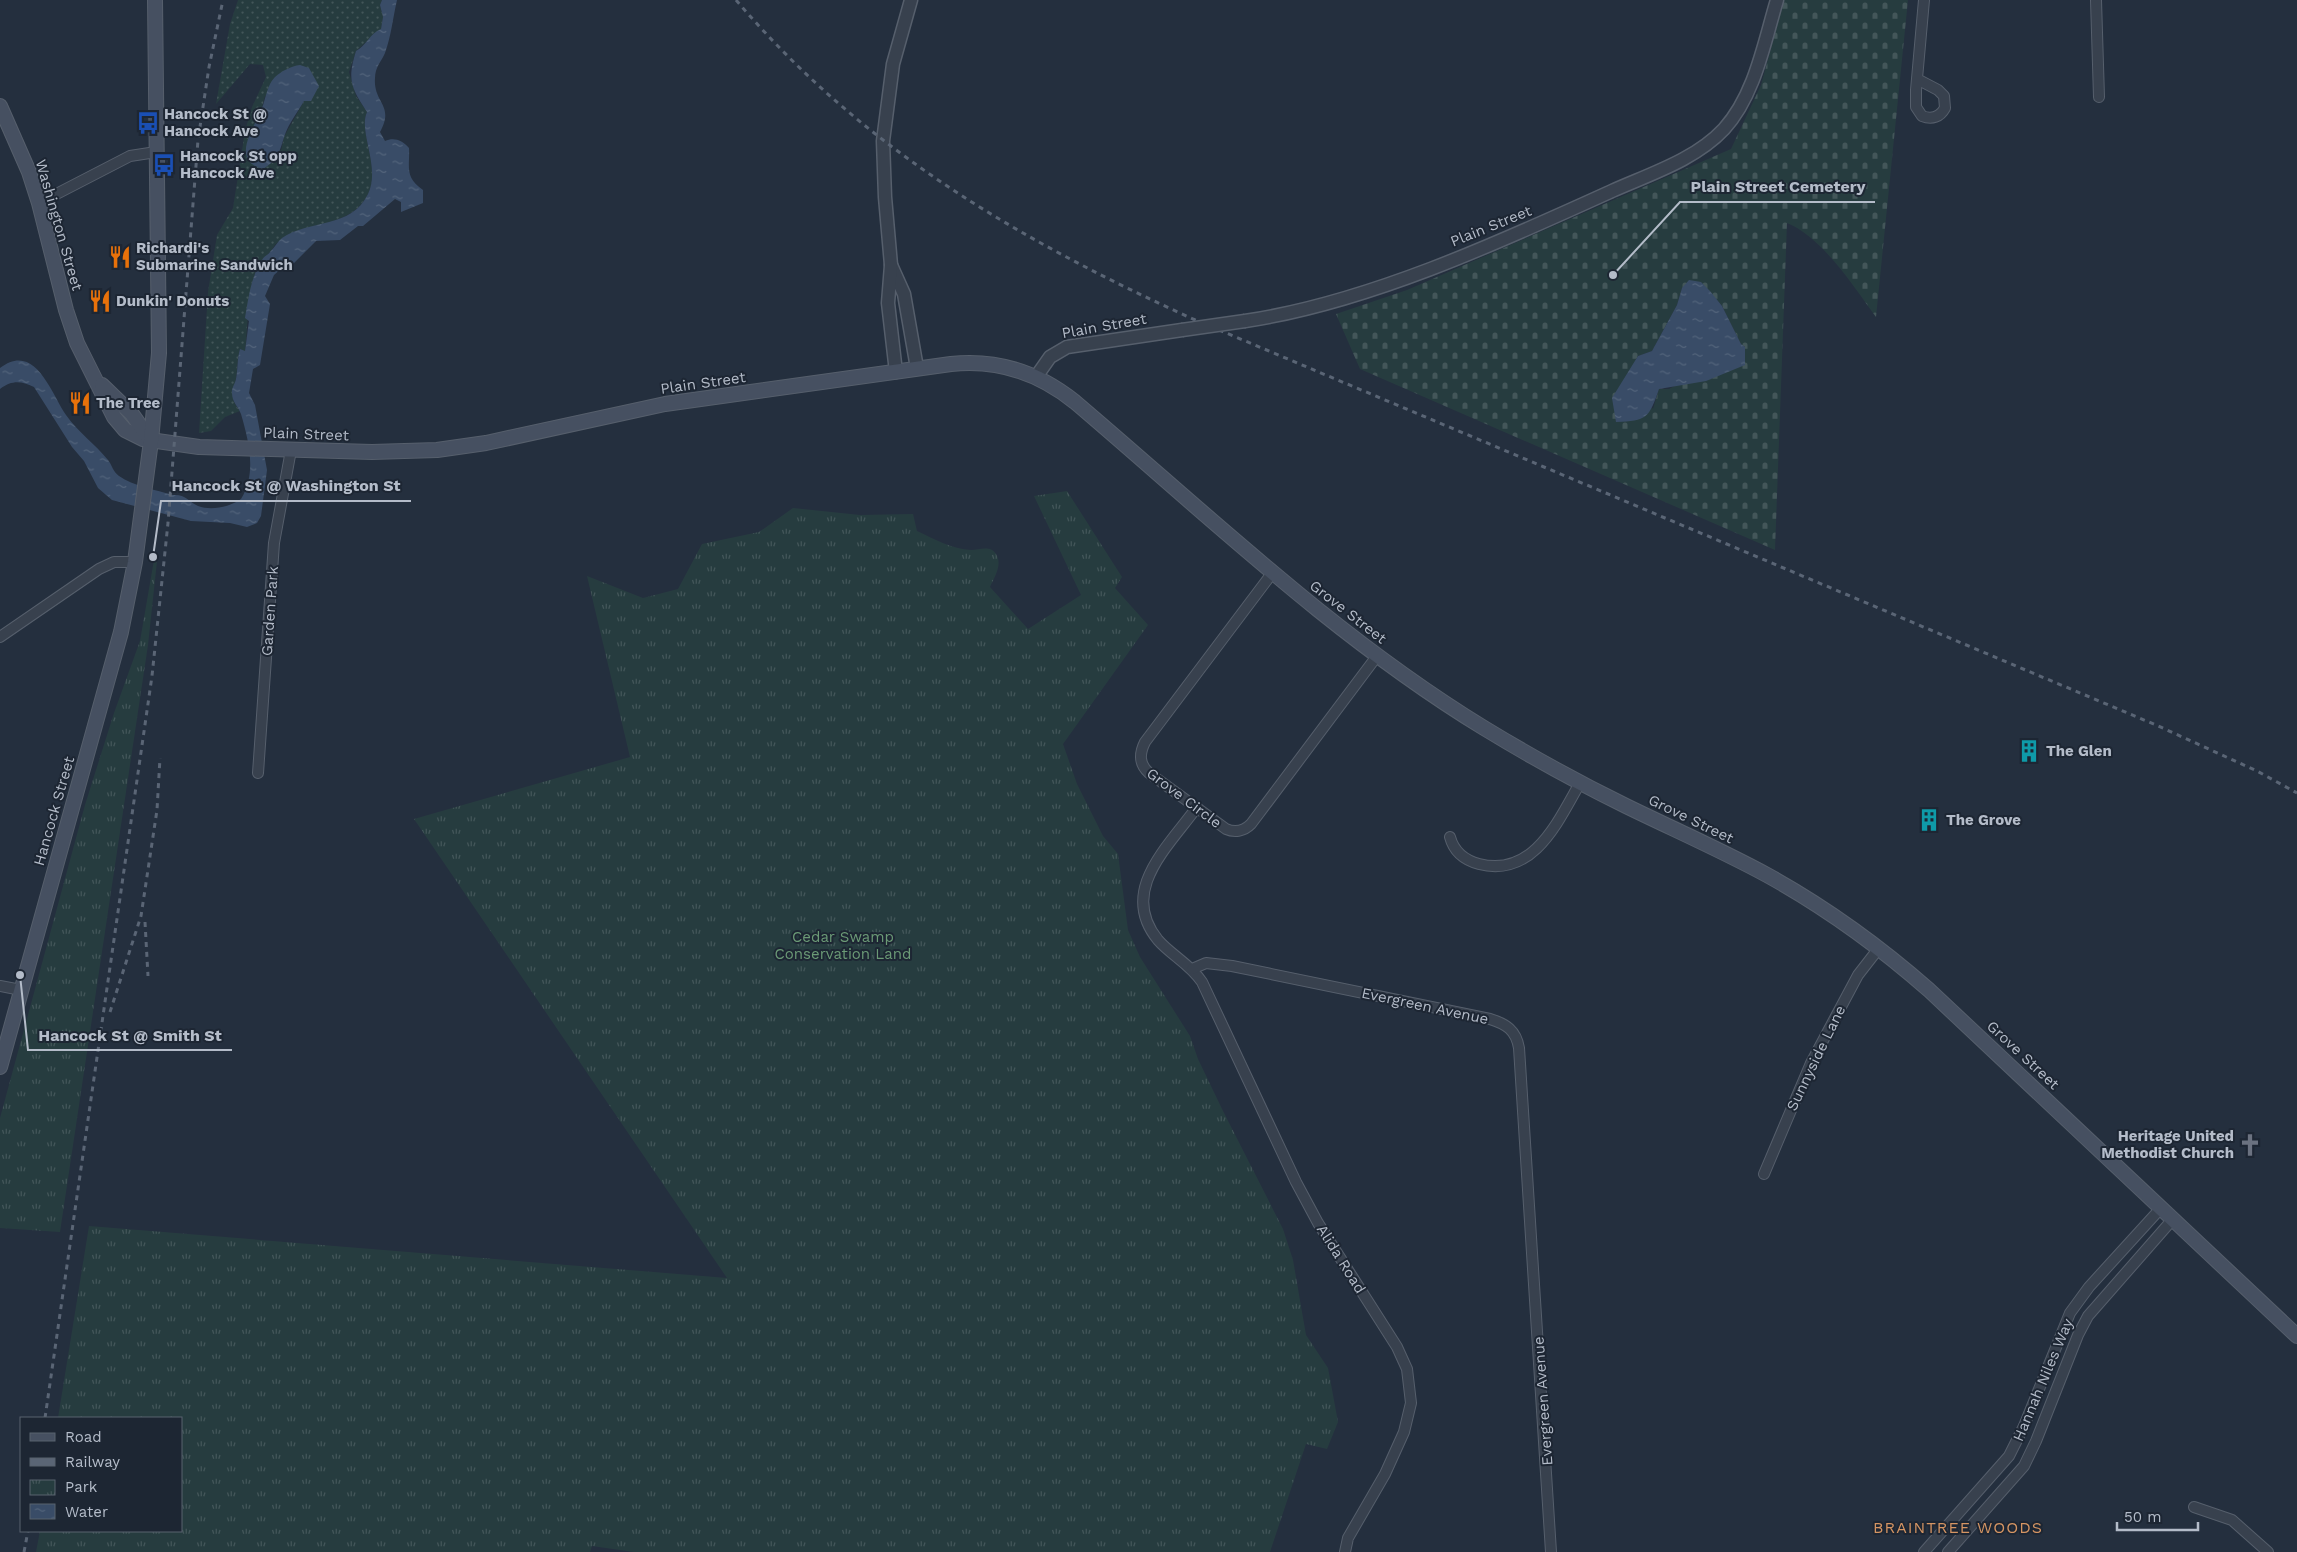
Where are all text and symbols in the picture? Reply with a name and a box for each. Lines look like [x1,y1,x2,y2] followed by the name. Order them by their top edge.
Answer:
[164,105,267,140] place label: Hancock St @ Hancock Ave
[135,110,161,136] bus stop icon: Hancock St @ Hancock Ave
[180,147,297,182] place label: Hancock St opp Hancock Ave
[151,152,177,178] bus stop icon: Hancock St opp Hancock Ave
[32,157,87,293] street label: Washington Street
[1680,171,1875,202] callout: Plain Street Cemetery
[1690,177,1867,196] text: Plain Street Cemetery
[1448,201,1535,250] street label: Plain Street
[136,239,293,274] place label: Richardi's Submarine Sandwich
[107,244,133,270] restaurant icon: Richardi's Submarine Sandwich
[87,288,113,314] restaurant icon: Dunkin' Donuts
[116,292,229,310] place label: Dunkin' Donuts
[1060,310,1148,342] street label: Plain Street
[659,368,747,398] street label: Plain Street
[67,390,93,416] restaurant icon: The Tree
[96,394,161,412] place label: The Tree
[263,424,350,445] street label: Plain Street
[161,470,411,501] callout: Hancock St @ Washington St
[171,476,401,495] text: Hancock St @ Washington St
[258,565,282,657] street label: Garden Park
[1306,576,1391,648] street label: Grove Street
[2016,738,2042,764] building icon: The Glen
[2046,742,2112,760] place label: The Glen
[30,754,78,868] street label: Hancock Street
[1143,764,1225,832] street label: Grove Circle
[1645,791,1737,848] street label: Grove Street
[1916,807,1942,833] building icon: The Grove
[1946,811,2021,829] place label: The Grove
[775,928,911,963] park label: Cedar Swamp Conservation Land
[1360,984,1490,1028] street label: Evergreen Avenue
[1783,1002,1849,1114] street label: Sunnyside Lane
[1983,1017,2063,1094] street label: Grove Street
[28,1019,232,1050] callout: Hancock St @ Smith St
[38,1026,222,1045] text: Hancock St @ Smith St
[2101,1127,2234,1162] place label: Heritage United Methodist Church
[2237,1132,2263,1158] church icon: Heritage United Methodist Church
[1313,1221,1369,1297] street label: Alida Road
[2009,1316,2077,1444] street label: Hannah Niles Way
[1530,1336,1556,1466] street label: Evergreen Avenue
[20,1417,182,1532] legend
[65,1428,102,1446] text: Road
[65,1453,120,1471] text: Railway
[65,1478,98,1496] text: Park
[2117,1500,2198,1532] scale bar
[65,1503,108,1521] text: Water
[2124,1508,2161,1526] text: 50 m
[1873,1518,2043,1537] district label: BRAINTREE WOODS

